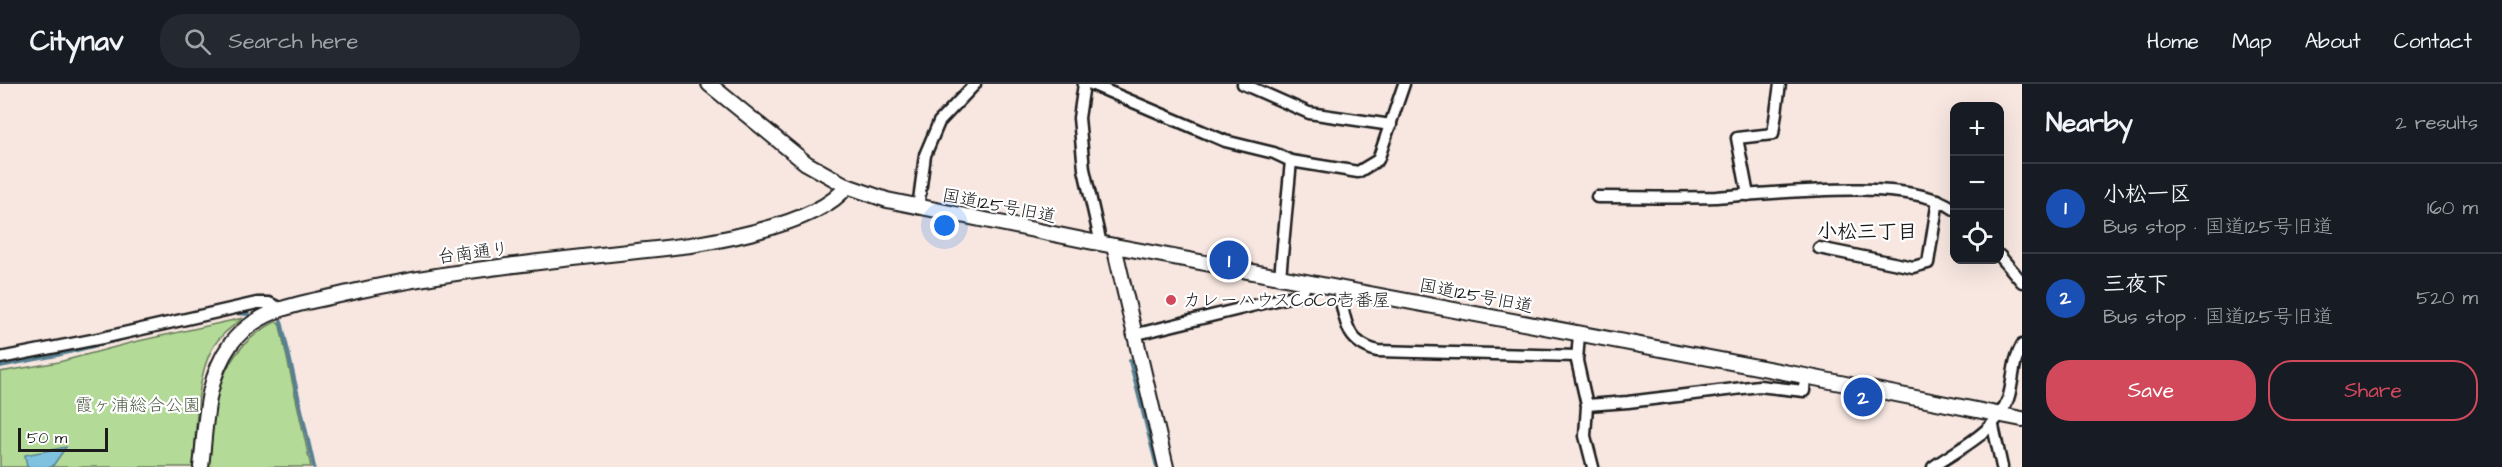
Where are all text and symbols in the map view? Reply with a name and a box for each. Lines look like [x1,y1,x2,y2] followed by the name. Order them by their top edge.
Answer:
[160,14,580,68] search box
[30,22,124,61] text: Citynav
[181,25,214,58] icon: search
[229,26,358,57] text: Search here
[2147,27,2199,56] text: Home
[2232,27,2272,56] text: Map
[2305,27,2361,56] text: About
[2394,27,2472,56] text: Contact
[1950,102,2004,264] map controls
[1950,102,2004,156] button: +
[2046,105,2133,141] text: Nearby
[2395,109,2478,137] text: 2 results
[1950,156,2004,210] button: −
[2103,179,2191,210] text: 小松一区
[940,183,1058,229] street label: 国道125号旧道
[2064,194,2067,222] text: 1
[2427,194,2478,222] text: 160 m
[1950,210,2004,264] button: locate
[930,211,959,240] your location
[2103,213,2333,241] text: Bus stop · 国道125号旧道
[1817,218,1917,246] district label: 小松三丁目
[436,236,510,270] street label: 台南通り
[1210,238,1248,282] pin: 1
[2103,269,2169,300] text: 三夜下
[1417,273,1535,319] street label: 国道125号旧道
[2060,284,2071,312] text: 2
[2416,284,2478,312] text: 520 m
[1183,288,1390,313] place label: カレーハウスCoCo壱番屋
[1164,293,1178,307] marker: カレーハウスCoCo壱番屋
[2103,303,2333,331] text: Bus stop · 国道125号旧道
[2046,360,2256,421] button: Save
[2268,360,2478,421] button: Share
[1844,374,1882,420] pin: 2
[75,393,201,418] park label: 霞ヶ浦総合公園
[18,425,108,452] scale bar
[27,427,67,449] text: 50 m

